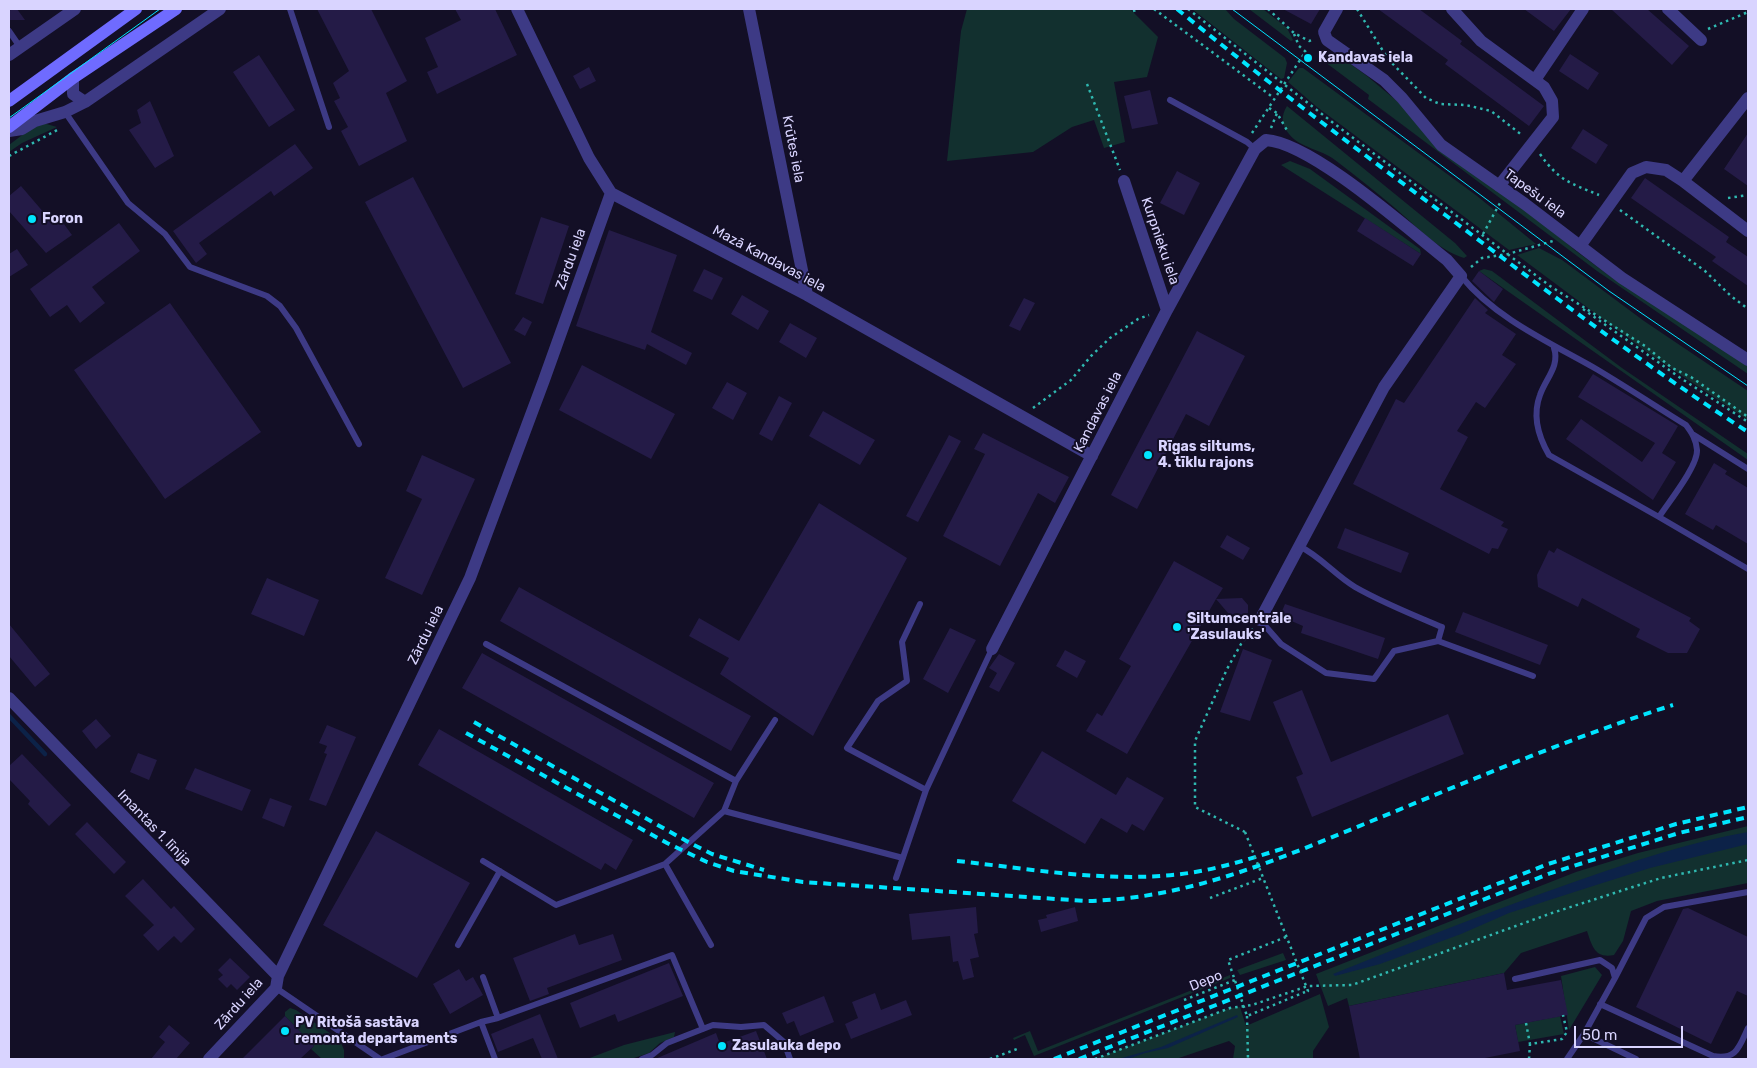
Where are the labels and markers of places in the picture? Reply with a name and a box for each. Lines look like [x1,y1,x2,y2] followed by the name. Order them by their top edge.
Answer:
[1318,50,1413,66] place label: Kandavas iela
[1302,52,1314,64] marker: Kandavas iela
[42,211,83,227] place label: Foron
[26,213,38,225] marker: Foron
[1158,439,1255,472] place label: Rīgas siltums, 4. tīklu rajons
[1142,449,1154,461] marker: Rīgas siltums, 4. tīklu rajons
[1187,611,1291,644] place label: Siltumcentrāle 'Zasulauks'
[1171,621,1183,633] marker: Siltumcentrāle 'Zasulauks'
[295,1015,457,1048] place label: PV Ritošā sastāva remonta departaments
[279,1025,291,1037] marker: PV Ritošā sastāva remonta departaments
[732,1038,841,1054] place label: Zasulauka depo
[716,1040,728,1052] marker: Zasulauka depo

